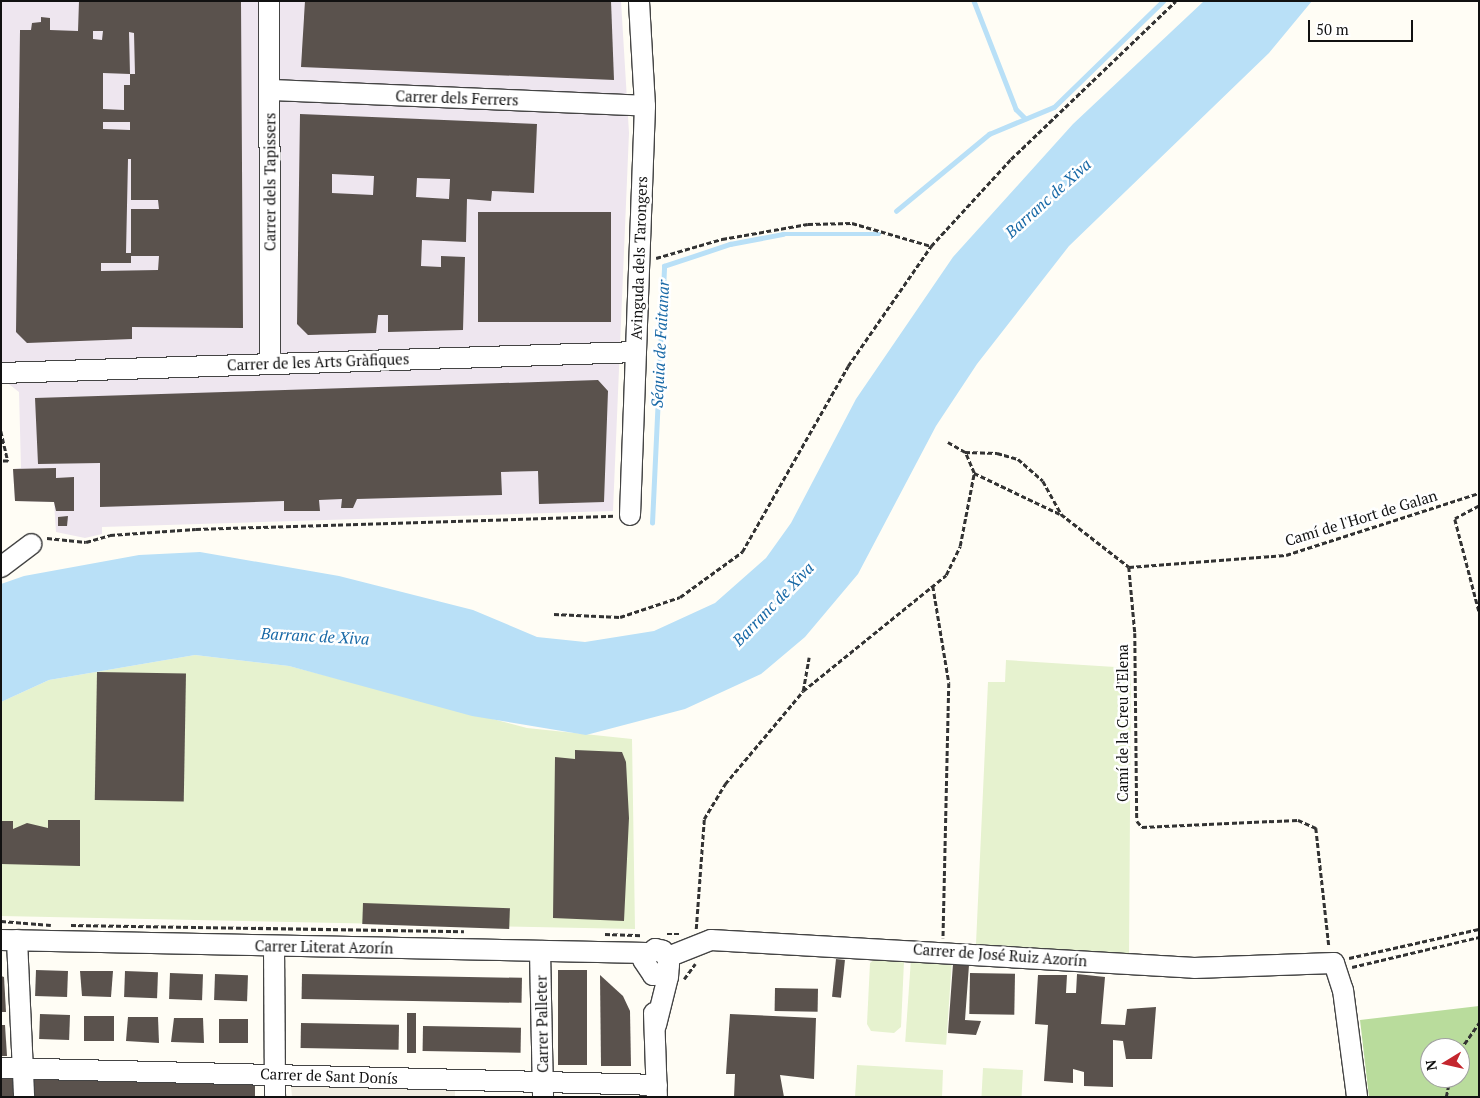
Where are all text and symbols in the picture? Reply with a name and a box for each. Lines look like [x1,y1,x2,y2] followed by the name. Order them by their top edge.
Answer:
[1310,10,1415,42] scale bar
[1316,19,1349,39] text: 50 m
[395,87,519,109] street label: Carrer dels Ferrers
[261,113,279,251] street label: Carrer dels Tapissers
[1001,154,1095,242] water label: Barranc de Xiva
[627,176,651,340] street label: Avinguda dels Tarongers
[647,279,673,409] water label: Séquia de Faitanar
[226,350,410,374] street label: Carrer de les Arts Gràfiques
[1283,486,1439,550] street label: Camí de l'Hort de Galan
[728,558,818,650] water label: Barranc de Xiva
[260,624,370,648] water label: Barranc de Xiva
[1114,644,1132,802] street label: Camí de la Creu d'Elena
[254,937,394,957] street label: Carrer Literat Azorín
[912,940,1088,970] street label: Carrer de José Ruiz Azorín
[532,975,552,1073] street label: Carrer Palleter
[1420,1038,1470,1088] north arrow
[1420,1059,1441,1072] text: N
[260,1065,398,1087] street label: Carrer de Sant Donís

